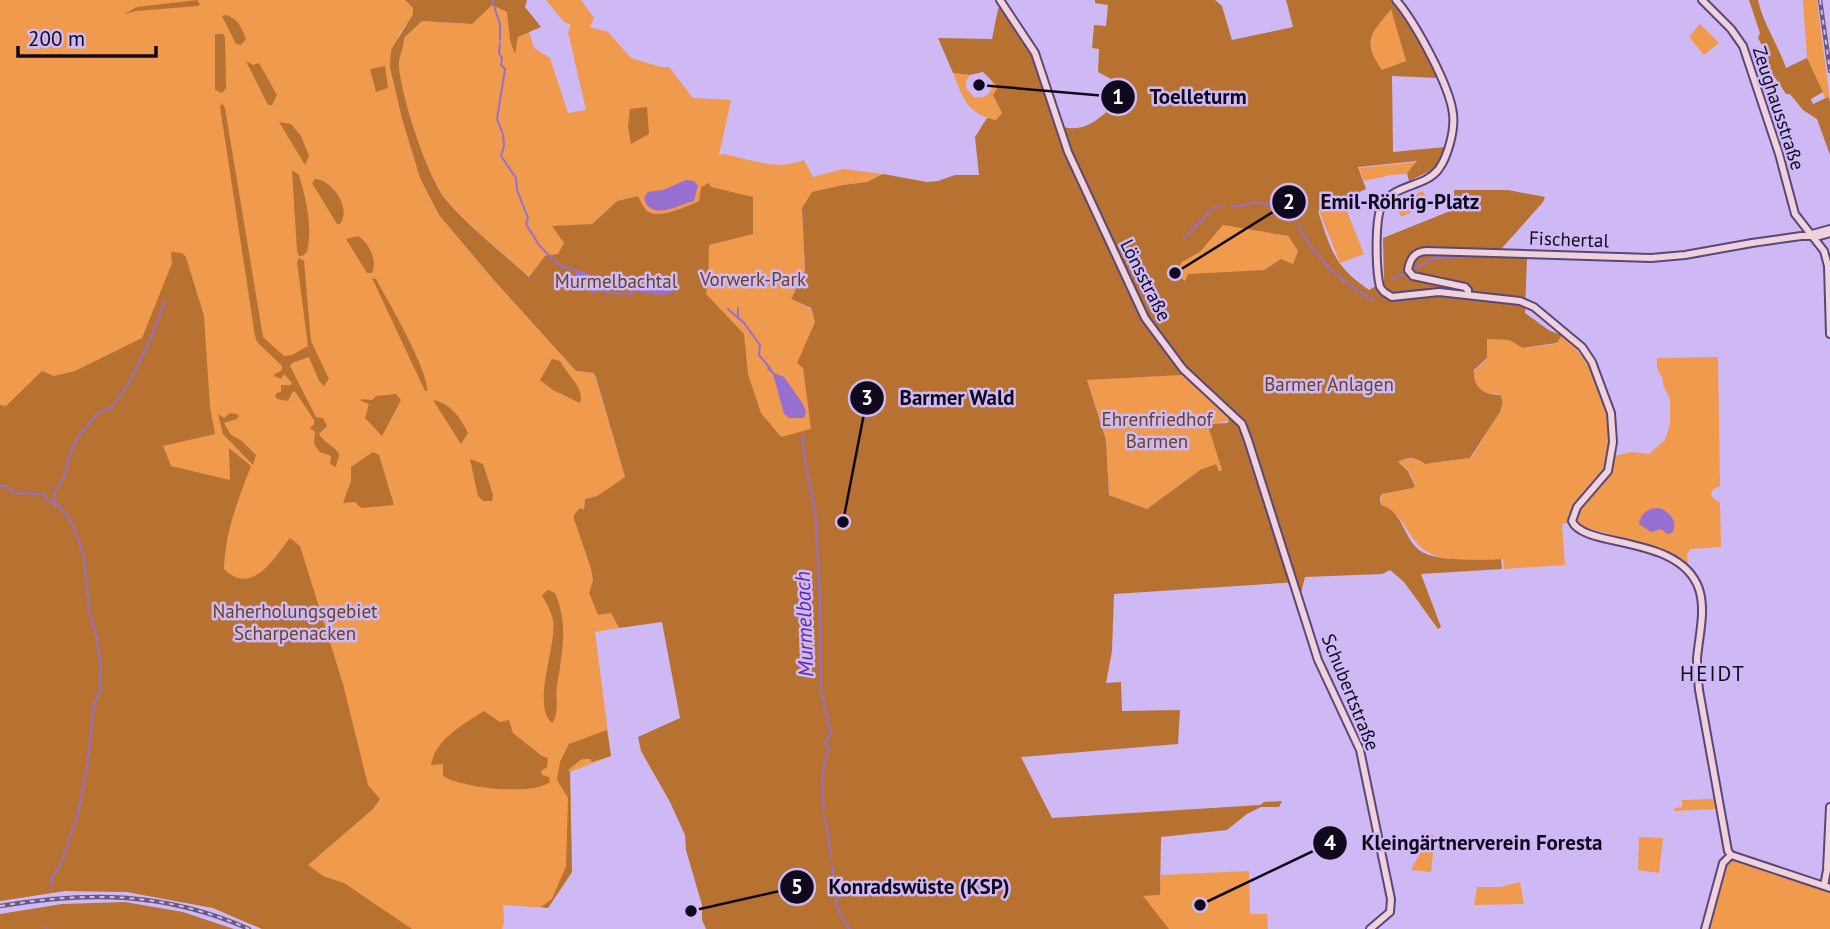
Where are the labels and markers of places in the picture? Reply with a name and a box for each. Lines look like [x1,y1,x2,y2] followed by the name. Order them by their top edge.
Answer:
[1101,76,1261,118] callout: Toelleturm
[1272,181,1494,223] callout: Emil-Röhrig-Platz
[850,377,1028,419] callout: Barmer Wald
[1313,822,1617,864] callout: Kleingärtnerverein Foresta
[780,866,1024,908] callout: Konradswüste (KSP)

